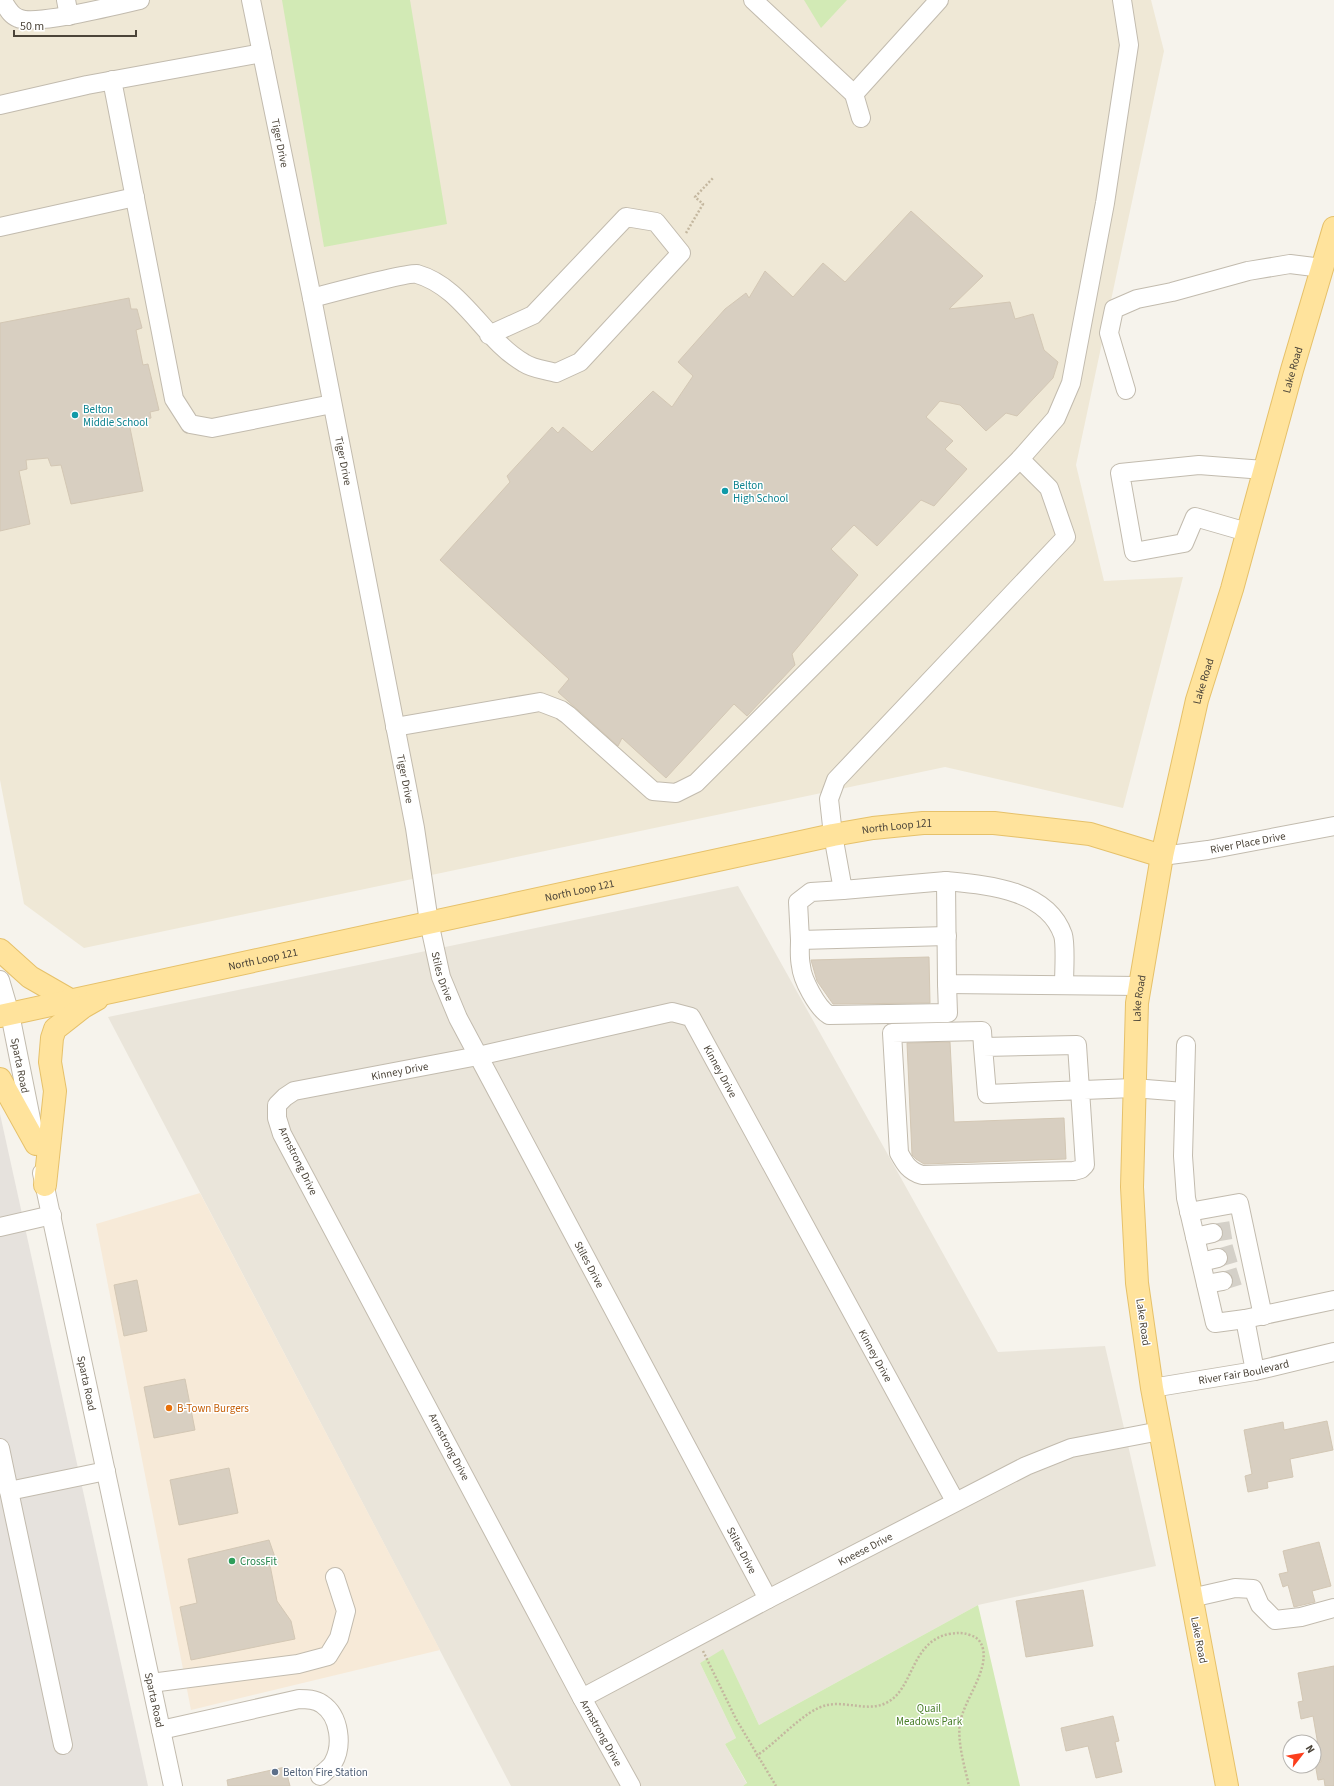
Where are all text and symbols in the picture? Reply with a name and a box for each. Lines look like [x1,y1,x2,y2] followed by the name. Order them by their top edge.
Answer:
[14,12,136,38] scale bar
[20,18,44,35] text: 50 m
[268,117,293,169] street label: Tiger Drive
[1279,345,1306,395] street label: Lake Road
[83,402,148,430] place label: Belton Middle School
[70,410,80,420] marker: Belton Middle School
[332,435,356,487] street label: Tiger Drive
[733,478,788,506] place label: Belton High School
[720,486,730,496] marker: Belton High School
[1189,656,1217,706] street label: Lake Road
[393,753,418,805] street label: Tiger Drive
[860,816,932,837] street label: North Loop 121
[1209,828,1287,857] street label: River Place Drive
[543,875,616,905] street label: North Loop 121
[227,944,299,974] street label: North Loop 121
[428,950,458,1004] street label: Stiles Drive
[1129,974,1149,1022] street label: Lake Road
[7,1037,33,1095] street label: Sparta Road
[700,1042,741,1101] street label: Kinney Drive
[370,1058,430,1084] street label: Kinney Drive
[275,1124,321,1198] street label: Armstrong Drive
[571,1238,608,1291] street label: Stiles Drive
[1132,1297,1154,1347] street label: Lake Road
[855,1327,896,1385] street label: Kinney Drive
[74,1354,100,1412] street label: Sparta Road
[1197,1356,1290,1388] street label: River Fair Boulevard
[177,1401,249,1416] place label: B-Town Burgers
[164,1403,174,1413] marker: B-Town Burgers
[425,1411,473,1484] street label: Armstrong Drive
[723,1524,761,1577] street label: Stiles Drive
[835,1528,896,1569] street label: Kneese Drive
[240,1554,277,1569] place label: CrossFit
[227,1556,237,1566] marker: CrossFit
[1187,1615,1211,1665] street label: Lake Road
[141,1671,168,1729] street label: Sparta Road
[576,1697,626,1770] street label: Armstrong Drive
[896,1701,963,1729] park label: Quail Meadows Park
[1282,1734,1322,1774] north arrow
[1302,1742,1318,1756] text: N
[283,1765,368,1780] place label: Belton Fire Station
[270,1767,280,1777] marker: Belton Fire Station

